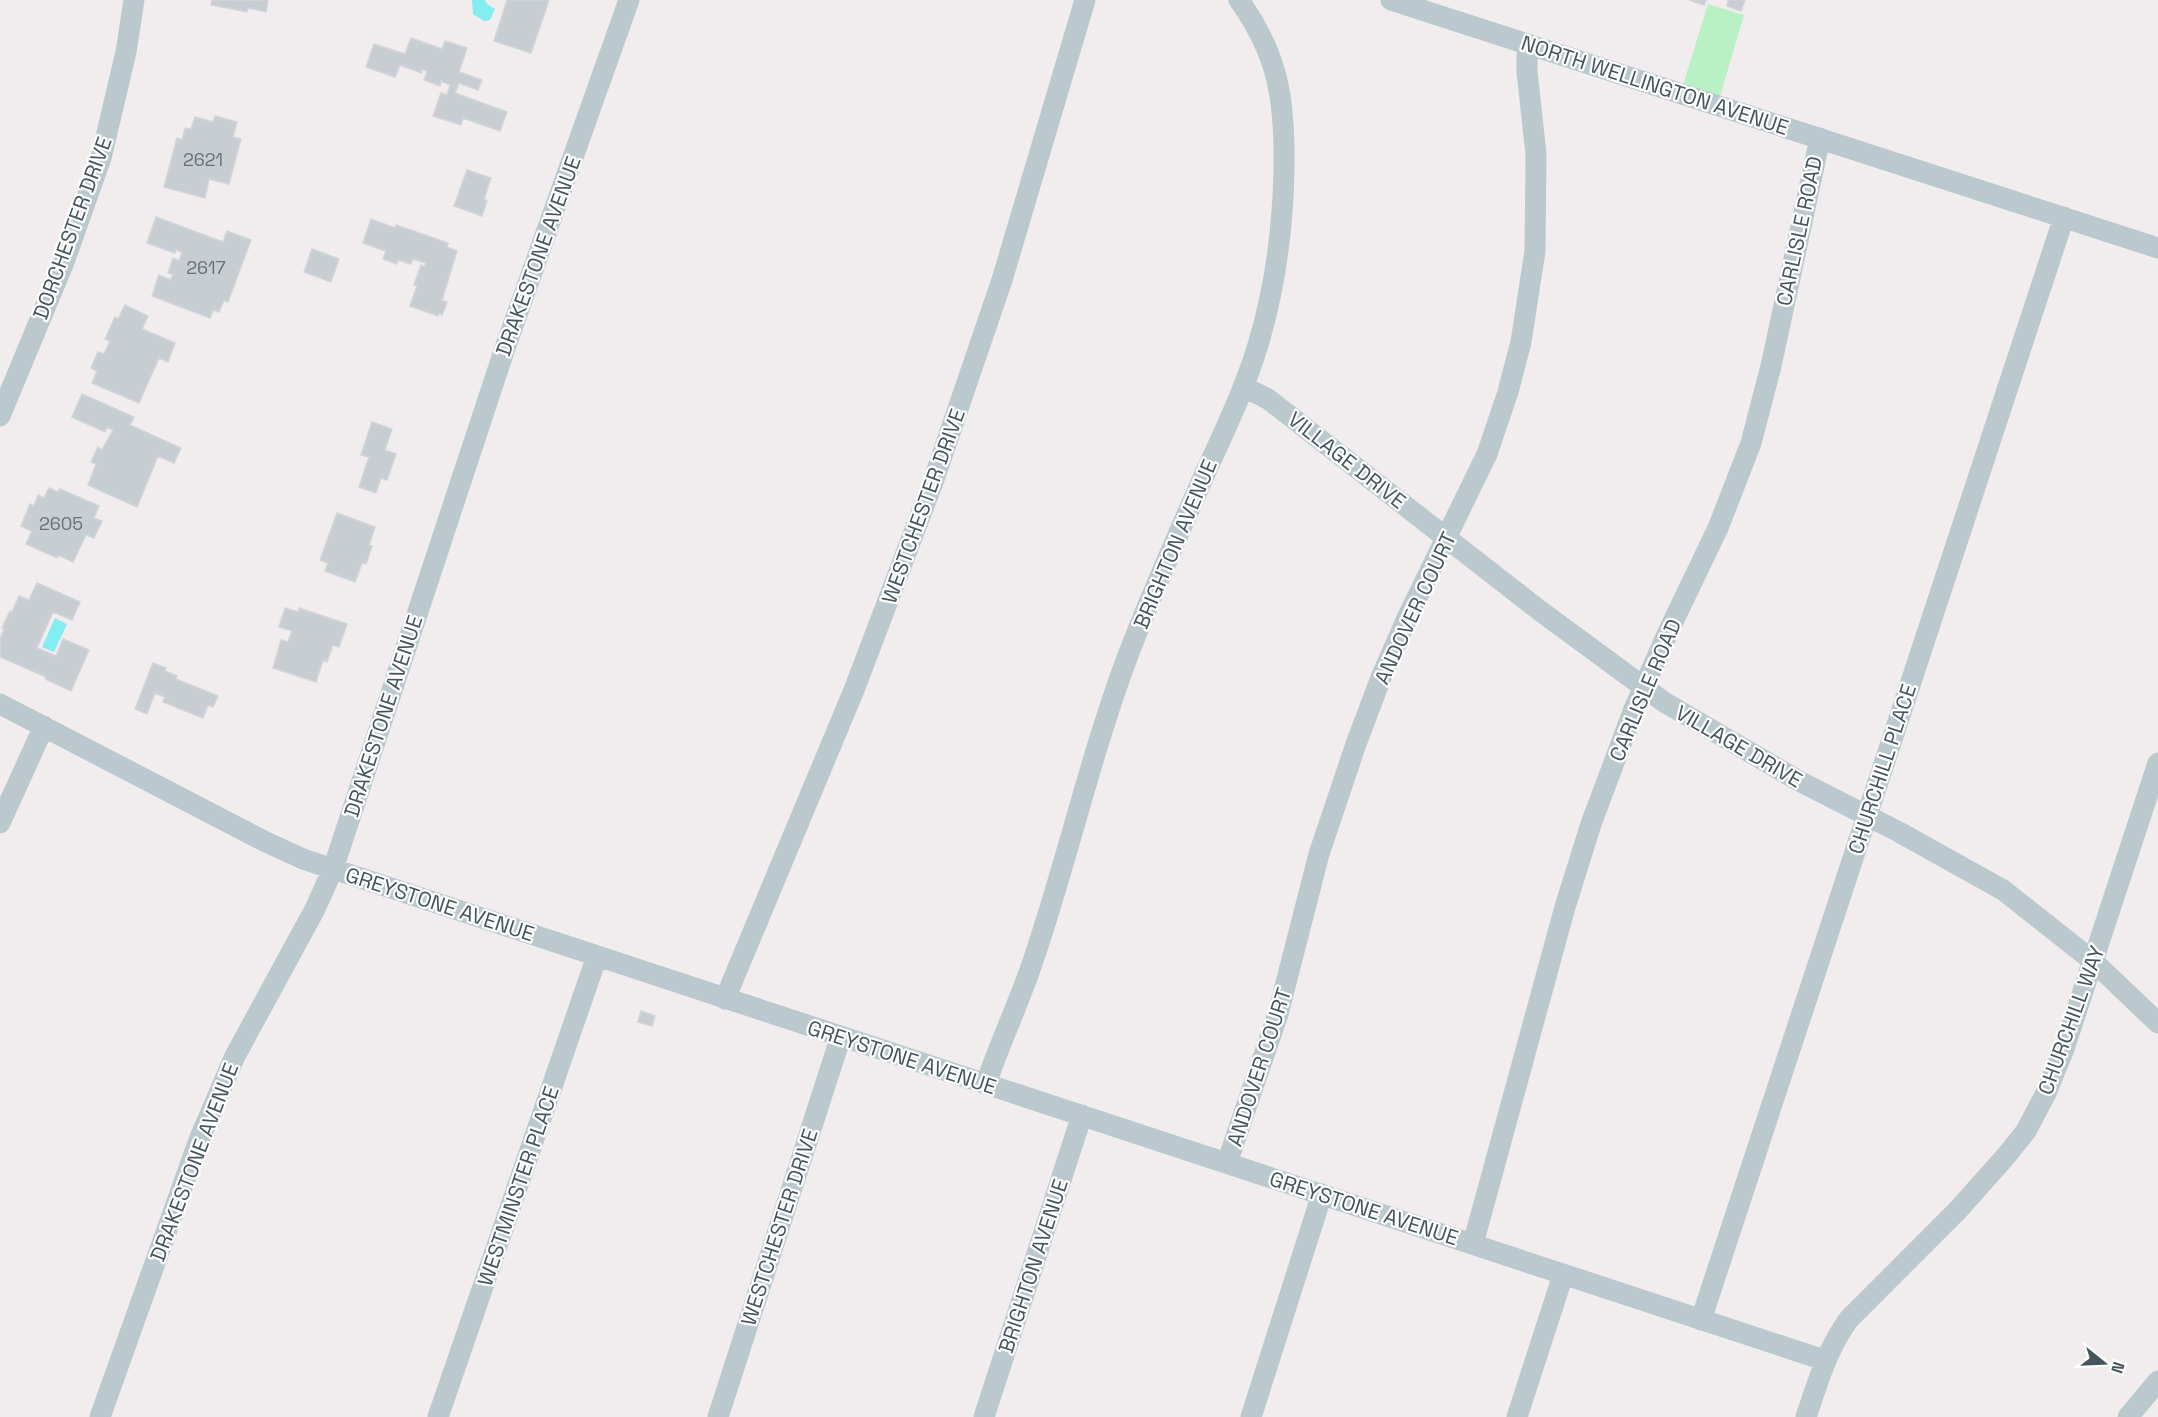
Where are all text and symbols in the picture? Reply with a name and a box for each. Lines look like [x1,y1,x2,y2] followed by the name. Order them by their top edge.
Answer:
[1518,29,1792,141] street label: NORTH WELLINGTON AVENUE
[26,133,118,323] street label: DORCHESTER DRIVE
[183,148,223,171] house number: 2621
[489,152,587,360] street label: DRAKESTONE AVENUE
[1770,154,1828,308] street label: CARLISLE ROAD
[186,256,226,279] house number: 2617
[875,405,971,607] street label: WESTCHESTER DRIVE
[1283,406,1411,514] street label: VILLAGE DRIVE
[1127,455,1223,633] street label: BRIGHTON AVENUE
[39,512,83,535] house number: 2605
[1368,527,1462,689] street label: ANDOVER COURT
[338,612,428,820] street label: DRAKESTONE AVENUE
[1603,615,1687,765] street label: CARLISLE ROAD
[1842,681,1922,857] street label: CHURCHILL PLACE
[1671,699,1807,793] street label: VILLAGE DRIVE
[342,861,538,947] street label: GREYSTONE AVENUE
[2032,942,2111,1098] street label: CHURCHILL WAY
[1221,984,1297,1150] street label: ANDOVER COURT
[804,1014,1000,1100] street label: GREYSTONE AVENUE
[144,1059,244,1265] street label: DRAKESTONE AVENUE
[471,1083,565,1289] street label: WESTMINSTER PLACE
[734,1125,824,1329] street label: WESTCHESTER DRIVE
[1266,1165,1462,1251] street label: GREYSTONE AVENUE
[992,1176,1074,1356] street label: BRIGHTON AVENUE
[2074,1333,2134,1393] north arrow
[2106,1359,2129,1376] text: N

